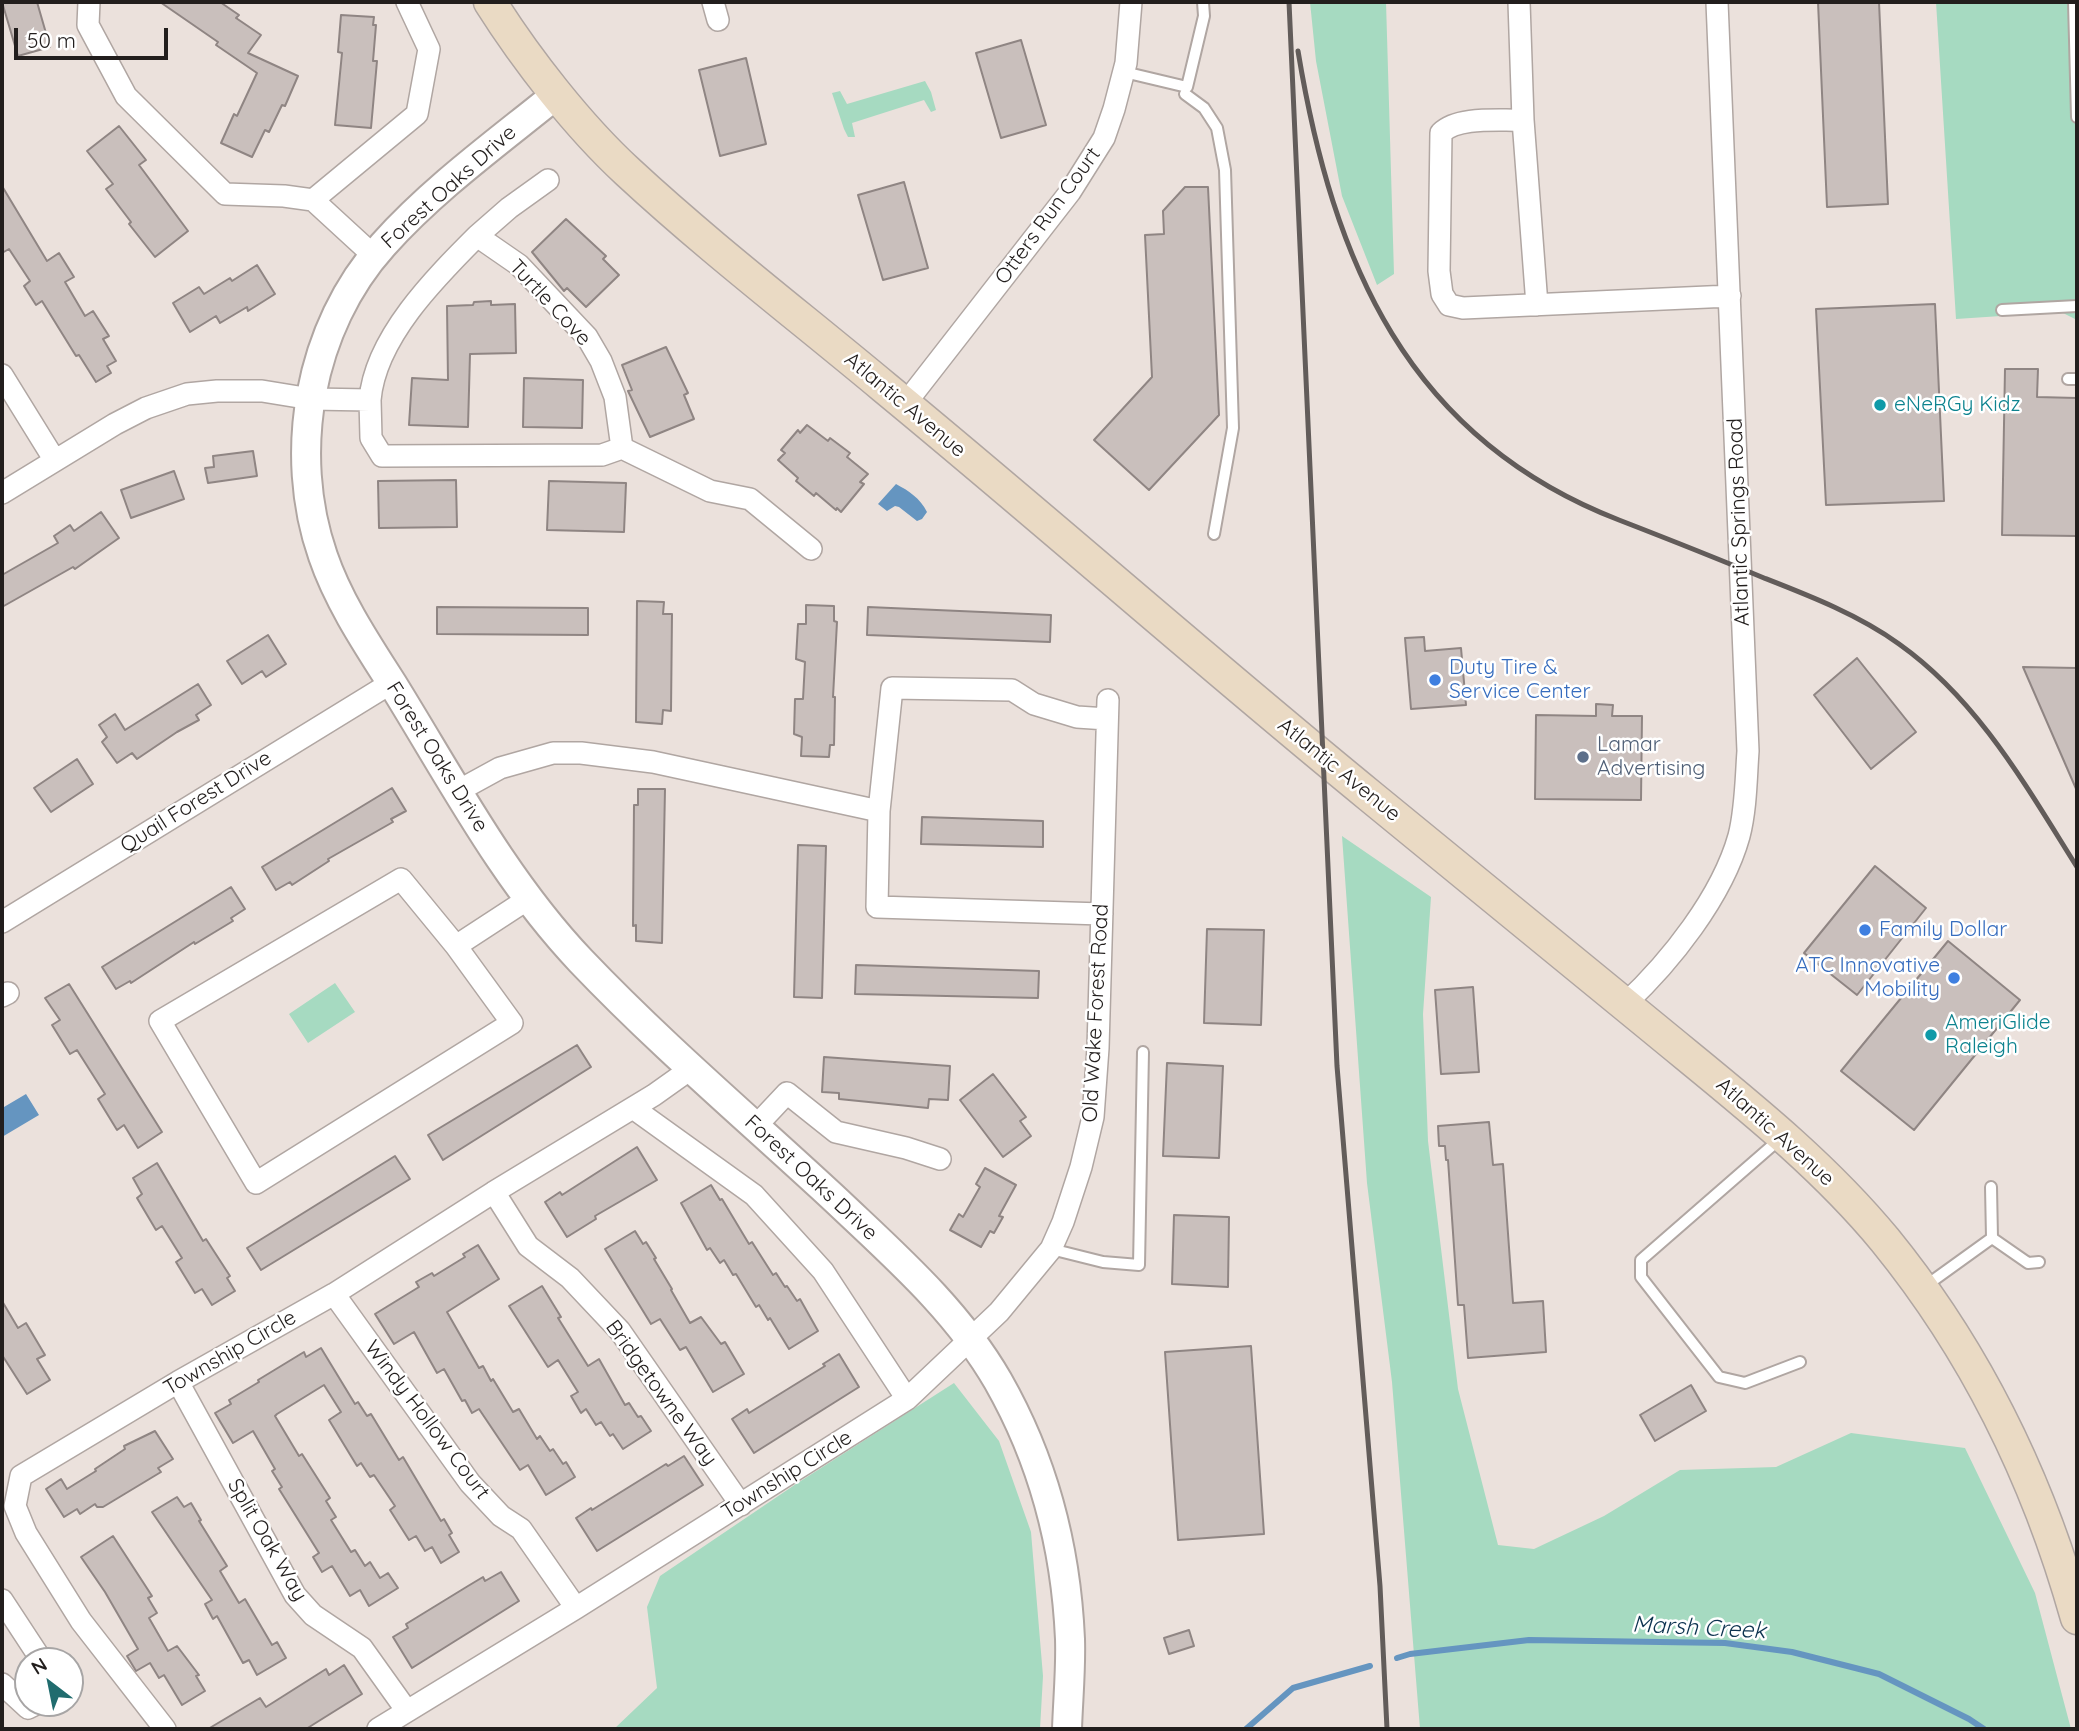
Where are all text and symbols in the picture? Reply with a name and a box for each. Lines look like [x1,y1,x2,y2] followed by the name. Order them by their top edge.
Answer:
[18,14,172,58] scale bar
[27,27,76,53] text: 50 m
[376,120,522,254] street label: Forest Oaks Drive
[990,143,1106,289] street label: Otters Run Court
[504,255,596,351] street label: Turtle Cove
[839,347,971,463] street label: Atlantic Avenue
[1894,392,2021,418] place label: eNeRGy Kidz
[1872,397,1888,413] marker: eNeRGy Kidz
[1723,417,1755,627] street label: Atlantic Springs Road
[1449,655,1591,705] place label: Duty Tire & Service Center
[1427,672,1443,688] marker: Duty Tire & Service Center
[381,677,493,837] street label: Forest Oaks Drive
[1273,713,1405,827] street label: Atlantic Avenue
[1597,732,1705,782] place label: Lamar Advertising
[116,745,276,859] street label: Quail Forest Drive
[1575,749,1591,765] marker: Lamar Advertising
[1078,903,1114,1123] street label: Old Wake Forest Road
[1879,917,2007,943] place label: Family Dollar
[1857,922,1873,938] marker: Family Dollar
[1795,953,1940,1003] place label: ATC Innovative Mobility
[1946,970,1962,986] marker: ATC Innovative Mobility
[1945,1010,2051,1060] place label: AmeriGlide Raleigh
[1923,1027,1939,1043] marker: AmeriGlide Raleigh
[1711,1072,1839,1192] street label: Atlantic Avenue
[739,1110,883,1246] street label: Forest Oaks Drive
[159,1305,301,1401] street label: Township Circle
[600,1315,722,1471] street label: Bridgetowne Way
[359,1336,495,1504] street label: Windy Hollow Court
[717,1425,857,1525] street label: Township Circle
[222,1474,312,1606] street label: Split Oak Way
[1632,1611,1766,1645] water label: Marsh Creek
[14,1647,84,1717] north arrow
[27,1652,51,1680] text: N

